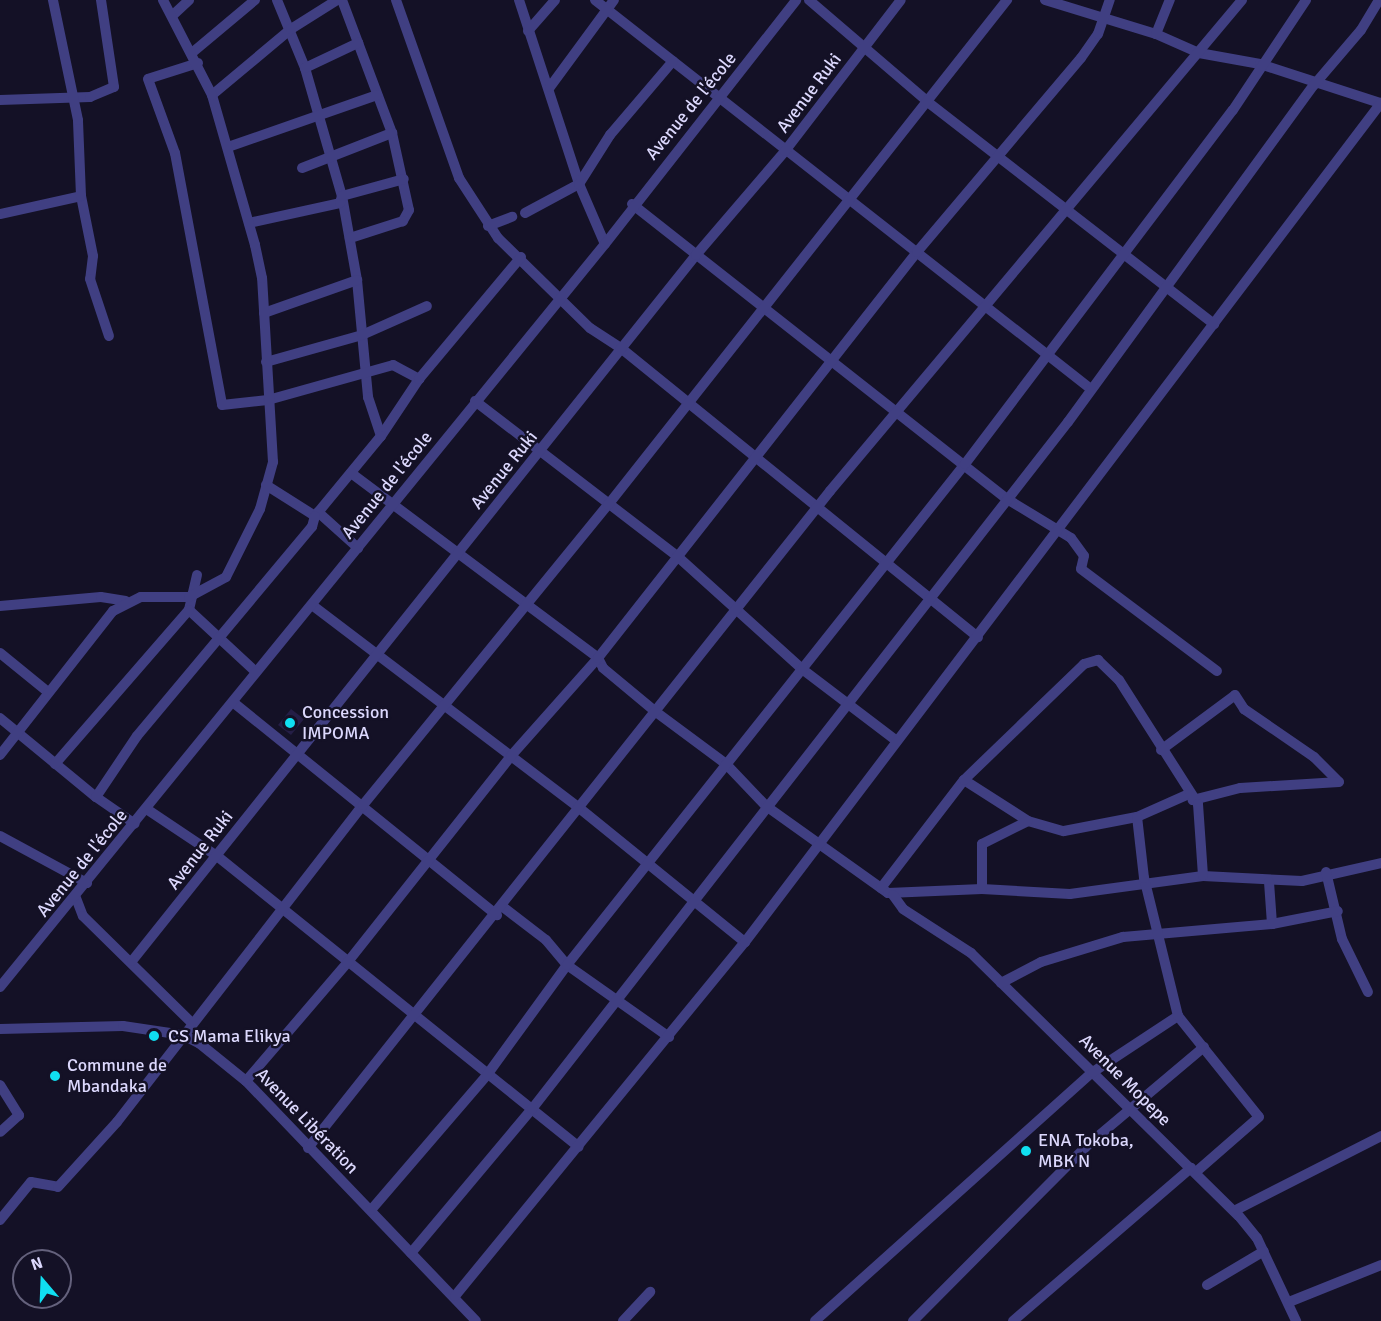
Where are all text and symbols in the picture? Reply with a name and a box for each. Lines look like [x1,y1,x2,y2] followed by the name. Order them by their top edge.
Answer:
[641,48,741,164] street label: Avenue de l'école
[772,49,846,137] street label: Avenue Ruki
[337,427,437,543] street label: Avenue de l'école
[466,427,542,513] street label: Avenue Ruki
[302,702,389,744] place label: Concession IMPOMA
[283,716,297,730] marker: Concession IMPOMA
[32,805,132,921] street label: Avenue de l'école
[162,806,238,894] street label: Avenue Ruki
[168,1025,291,1047] place label: CS Mama Elikya
[145,1027,163,1045] marker: CS Mama Elikya
[1074,1029,1176,1131] street label: Avenue Mopepe
[67,1055,167,1098] place label: Commune de Mbandaka
[251,1064,363,1178] street label: Avenue Libération
[48,1069,62,1083] marker: Commune de Mbandaka
[1038,1130,1134,1172] place label: ENA Tokoba, MBK N
[1019,1144,1033,1158] marker: ENA Tokoba, MBK N
[12,1249,72,1309] north arrow
[28,1253,45,1275] text: N

